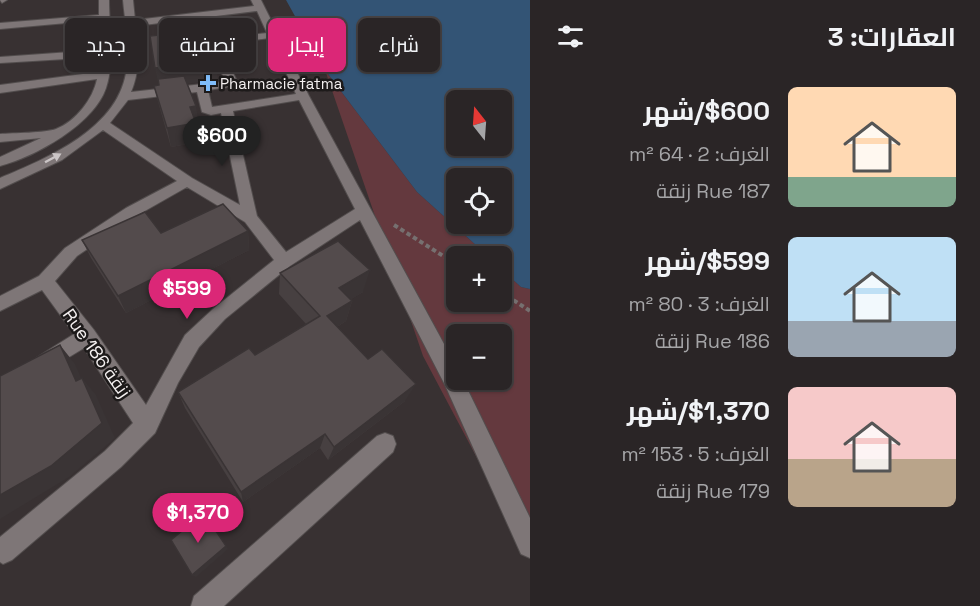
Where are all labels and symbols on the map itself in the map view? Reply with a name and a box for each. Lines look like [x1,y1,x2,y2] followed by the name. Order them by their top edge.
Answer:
[220,74,343,93] place label: Pharmacie fatma
[201,76,215,90] marker: Pharmacie fatma
[446,90,512,156] north arrow
[186,116,258,167] pin: $600
[44,153,61,163] one-way arrow
[151,269,223,320] pin: $599
[58,304,136,402] street label: Rue 186 زنقة
[149,493,247,544] pin: $1,370

